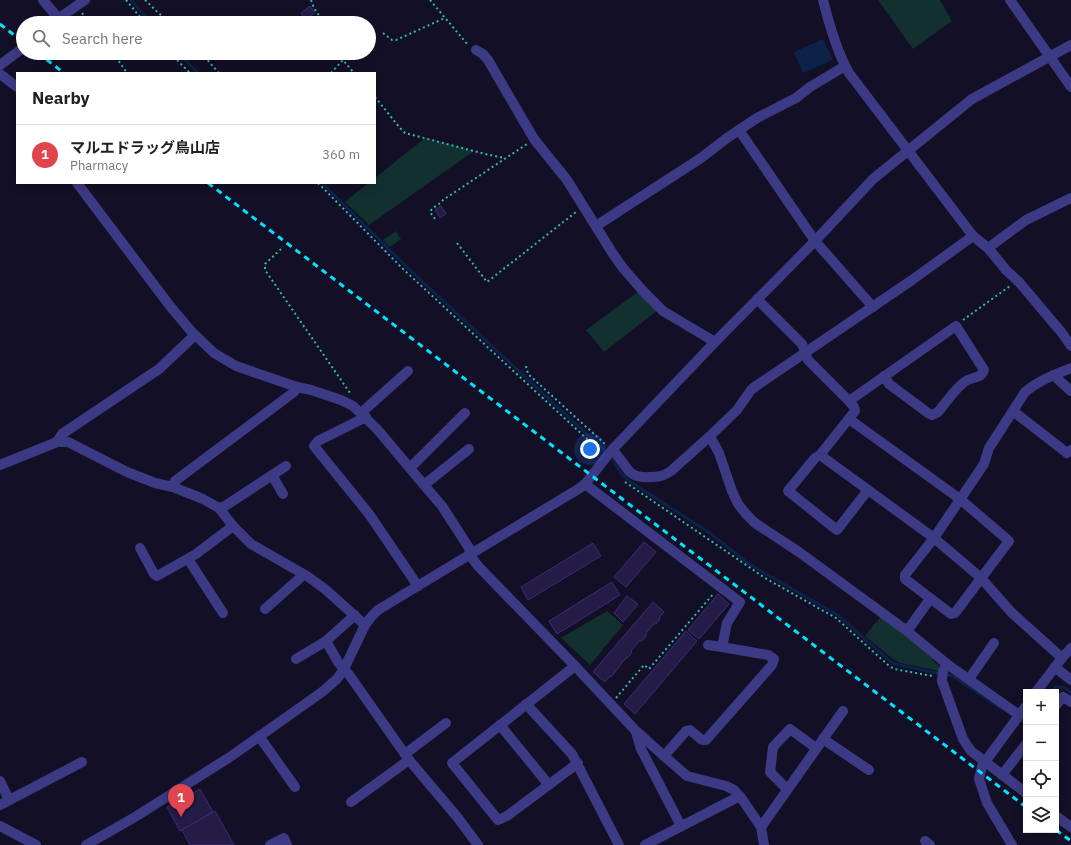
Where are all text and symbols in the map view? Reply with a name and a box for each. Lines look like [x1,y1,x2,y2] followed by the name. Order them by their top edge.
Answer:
[16,16,376,60] search box
[30,27,52,49] icon: search
[62,29,142,48] text: Search here
[32,87,90,109] text: Nearby
[70,138,220,157] text: マルエドラッグ鳥山店
[41,146,49,163] text: 1
[322,146,360,163] text: 360 m
[70,157,128,174] text: Pharmacy
[580,439,600,459] your location
[1023,689,1059,833] map controls
[1023,689,1059,725] button: +
[1023,725,1059,761] button: −
[1023,761,1059,797] button: locate
[168,784,194,817] pin: 1
[1023,797,1059,833] button: layers

